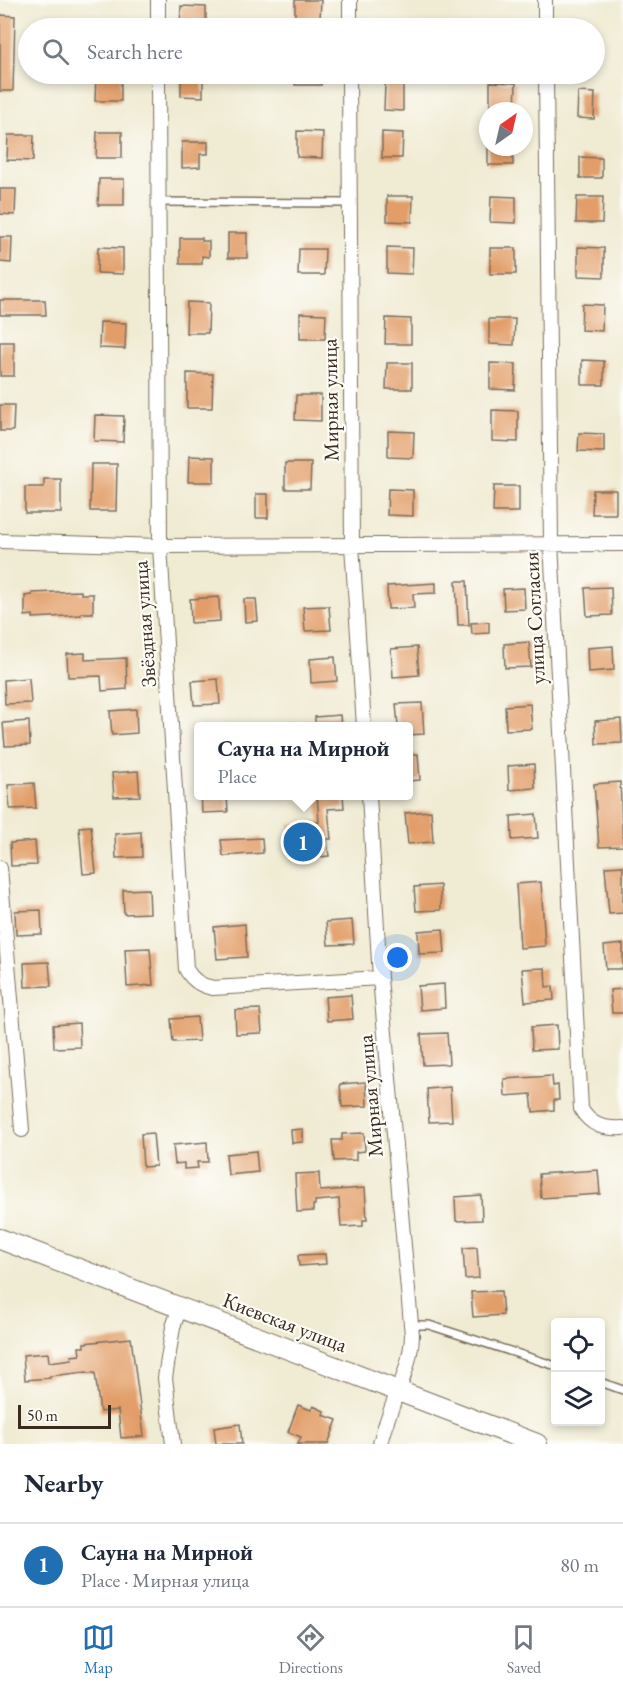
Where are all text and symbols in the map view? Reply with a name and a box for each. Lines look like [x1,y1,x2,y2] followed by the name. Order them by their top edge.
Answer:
[18,18,605,84] search box
[39,35,72,68] icon: search
[87,37,182,66] text: Search here
[479,102,533,156] north arrow
[315,338,345,462] street label: Мирная улица
[517,551,551,685] street label: улица Согласия
[126,559,162,688] street label: Звёздная улица
[194,722,413,800] popup
[217,734,390,763] text: Сауна на Мирной
[217,763,257,789] text: Place
[284,820,322,864] pin: 1
[383,943,412,972] your location
[351,1033,389,1158] street label: Мирная улица
[219,1286,352,1358] street label: Киевская улица
[551,1318,605,1426] map controls
[551,1318,605,1372] button: locate
[551,1372,605,1426] button: layers
[18,1402,111,1430] scale bar
[27,1405,58,1426] text: 50 m
[24,1466,104,1500] text: Nearby
[81,1538,253,1567] text: Сауна на Мирной
[38,1552,49,1578] text: 1
[560,1552,599,1578] text: 80 m
[81,1567,249,1593] text: Place · Мирная улица
[82,1621,115,1678] tab: Map
[279,1621,343,1678] tab: Directions
[507,1621,541,1678] tab: Saved

